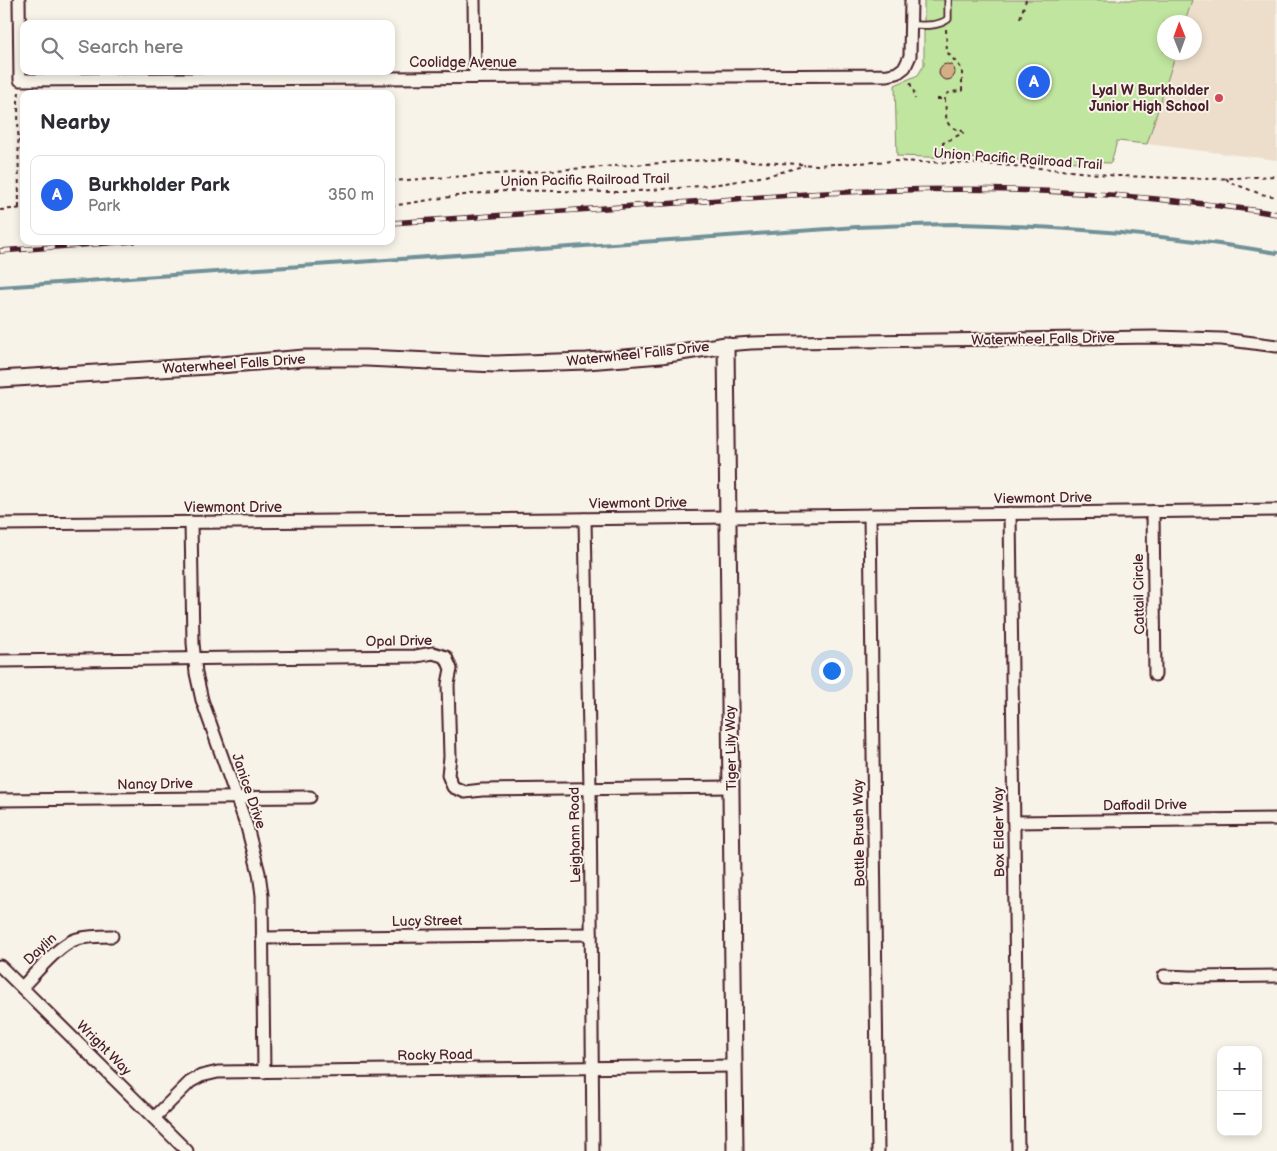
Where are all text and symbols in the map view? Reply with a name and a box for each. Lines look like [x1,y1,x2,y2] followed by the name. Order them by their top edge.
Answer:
[1157,15,1202,60] north arrow
[20,20,395,75] search box
[38,34,66,62] icon: search
[78,36,183,59] text: Search here
[409,54,517,71] street label: Coolidge Avenue
[1018,63,1050,101] pin: A
[1089,82,1209,115] place label: Lyal W Burkholder Junior High School
[1213,92,1225,104] marker: Lyal W Burkholder Junior High School
[40,110,110,135] text: Nearby
[933,145,1103,173] street label: Union Pacific Railroad Trail
[500,170,670,190] street label: Union Pacific Railroad Trail
[88,174,230,197] text: Burkholder Park
[52,186,62,205] text: A
[328,186,374,205] text: 350 m
[88,197,120,216] text: Park
[971,329,1115,349] street label: Waterwheel Falls Drive
[566,338,710,370] street label: Waterwheel Falls Drive
[162,351,306,377] street label: Waterwheel Falls Drive
[994,489,1092,507] street label: Viewmont Drive
[589,494,687,512] street label: Viewmont Drive
[184,499,282,516] street label: Viewmont Drive
[1130,553,1148,635] street label: Cattail Circle
[366,632,432,650] street label: Opal Drive
[819,658,845,684] your location
[722,704,740,791] street label: Tiger Lily Way
[228,751,270,831] street label: Janice Drive
[117,775,193,793] street label: Nancy Drive
[850,778,868,887] street label: Bottle Brush Way
[990,786,1008,877] street label: Box Elder Way
[566,787,584,883] street label: Leighann Road
[1103,796,1187,814] street label: Daffodil Drive
[392,912,463,930] street label: Lucy Street
[20,930,60,968] street label: Daylin
[73,1017,135,1079] street label: Wright Way
[397,1046,473,1064] street label: Rocky Road
[1217,1046,1262,1136] map controls
[1217,1046,1262,1091] button: +
[1217,1091,1262,1136] button: −

